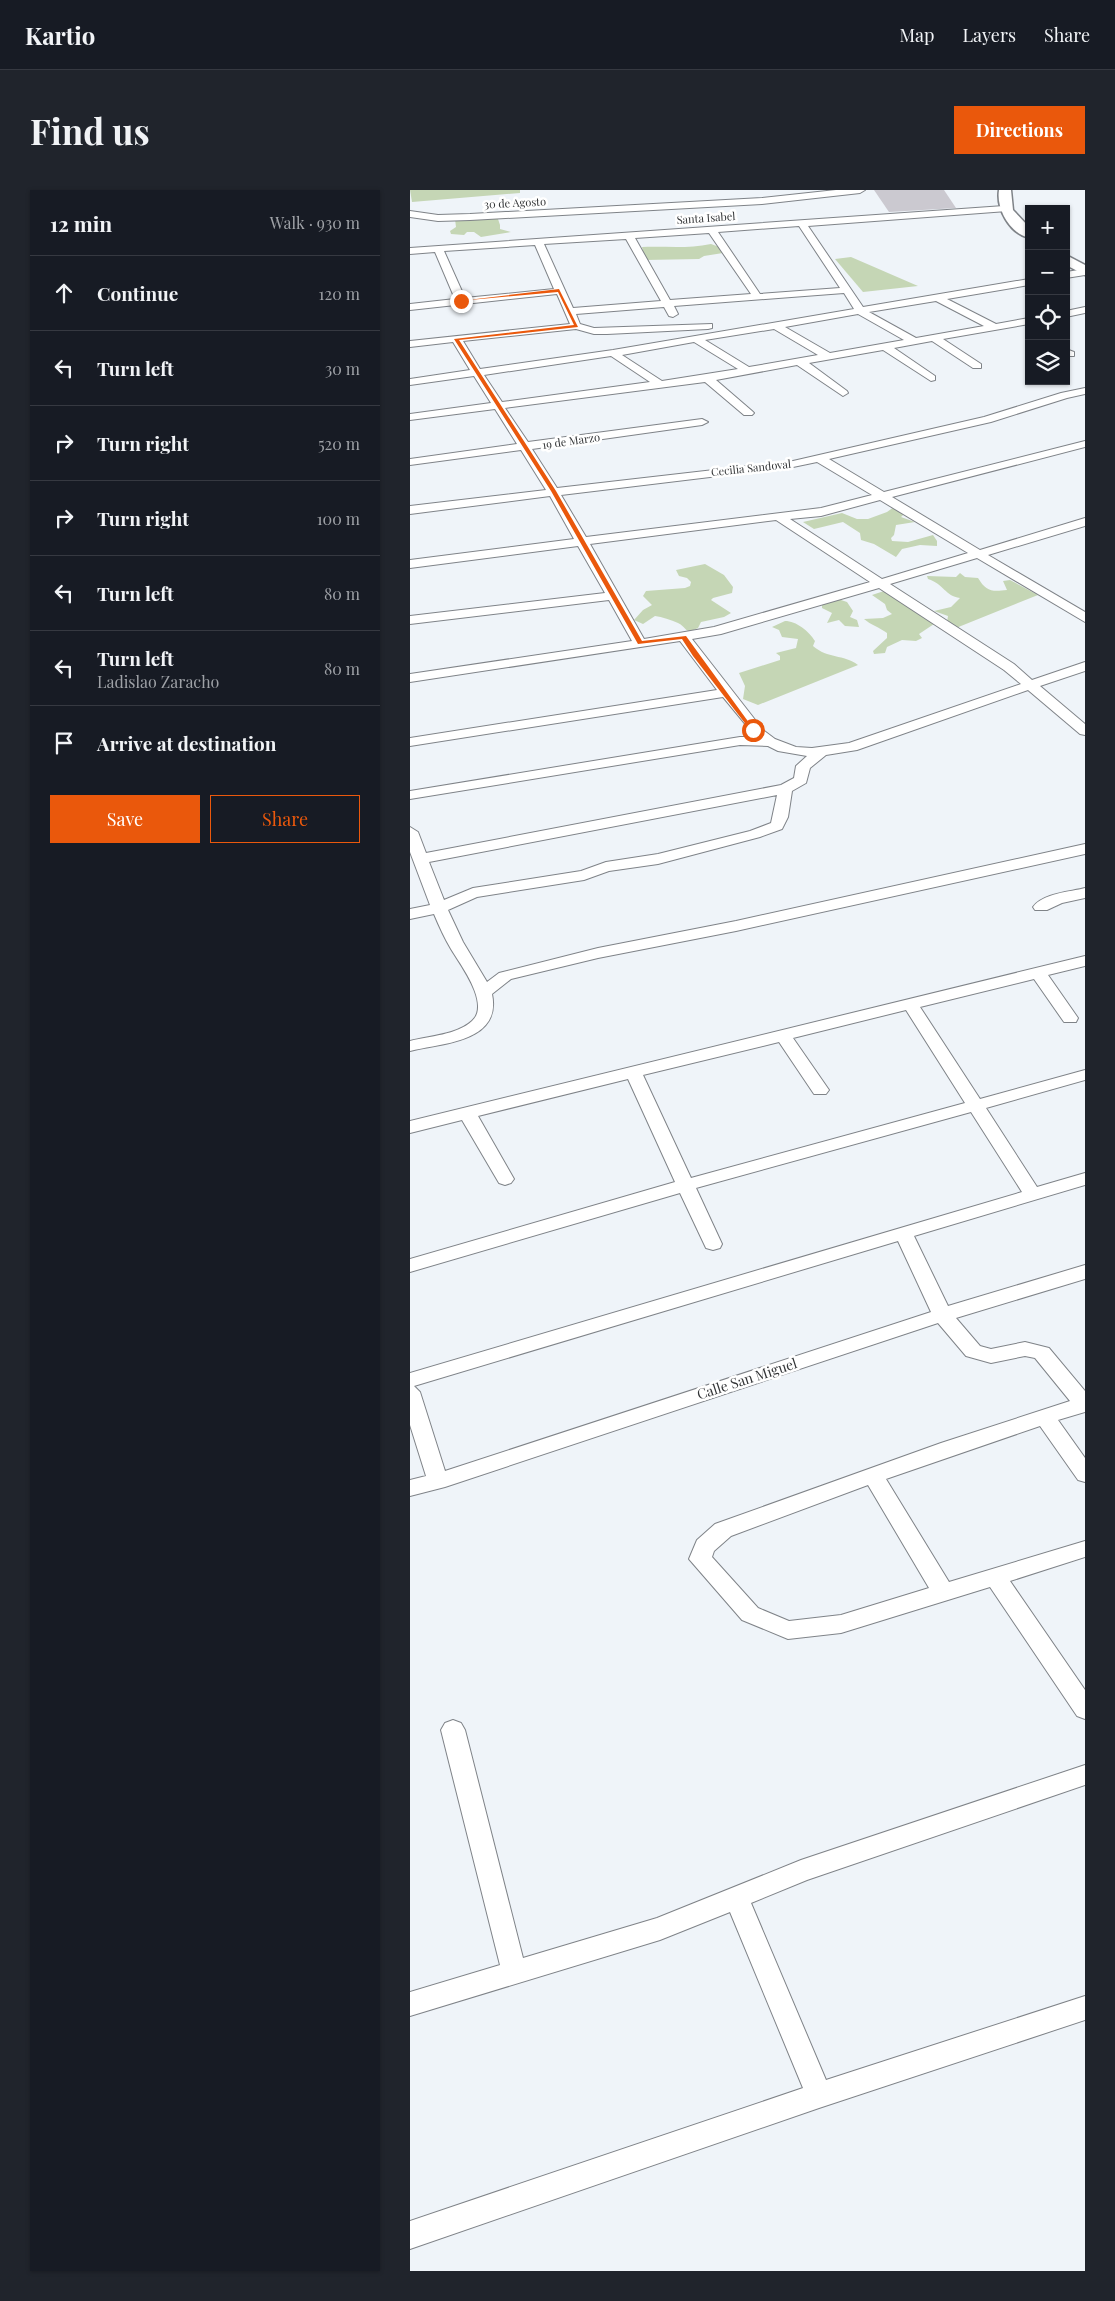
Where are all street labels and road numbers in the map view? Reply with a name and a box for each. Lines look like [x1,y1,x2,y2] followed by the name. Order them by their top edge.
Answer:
[484,193,546,212] street label: 30 de Agosto
[676,208,736,227] street label: Santa Isabel
[541,429,601,452] street label: 19 de Marzo
[710,456,792,479] street label: Cecilia Sandoval
[694,1353,799,1404] street label: Calle San Miguel

